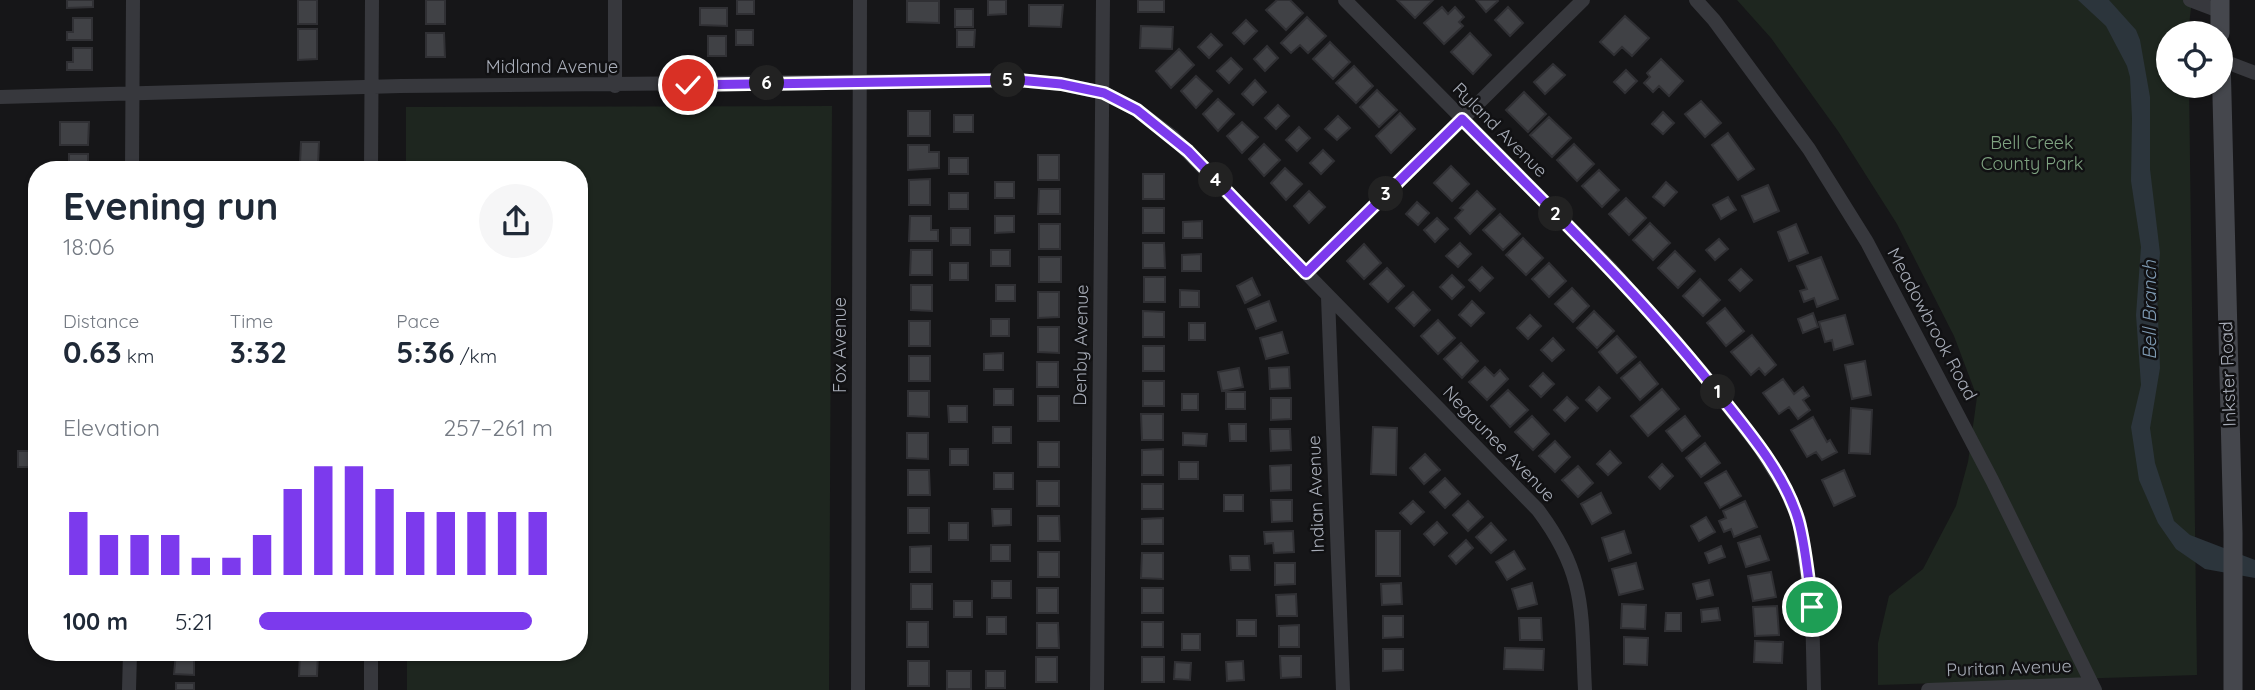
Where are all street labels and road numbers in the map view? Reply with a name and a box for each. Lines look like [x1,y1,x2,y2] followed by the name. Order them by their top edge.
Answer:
[486,55,618,78] street label: Midland Avenue
[1448,77,1553,182] street label: Ryland Avenue
[1882,243,1982,404] street label: Meadowbrook Road
[1068,284,1093,406] street label: Denby Avenue
[828,297,851,393] street label: Fox Avenue
[2214,321,2241,427] street label: Inkster Road
[1438,381,1561,506] street label: Negaunee Avenue
[1302,435,1329,553] street label: Indian Avenue
[1946,654,2072,681] street label: Puritan Avenue

